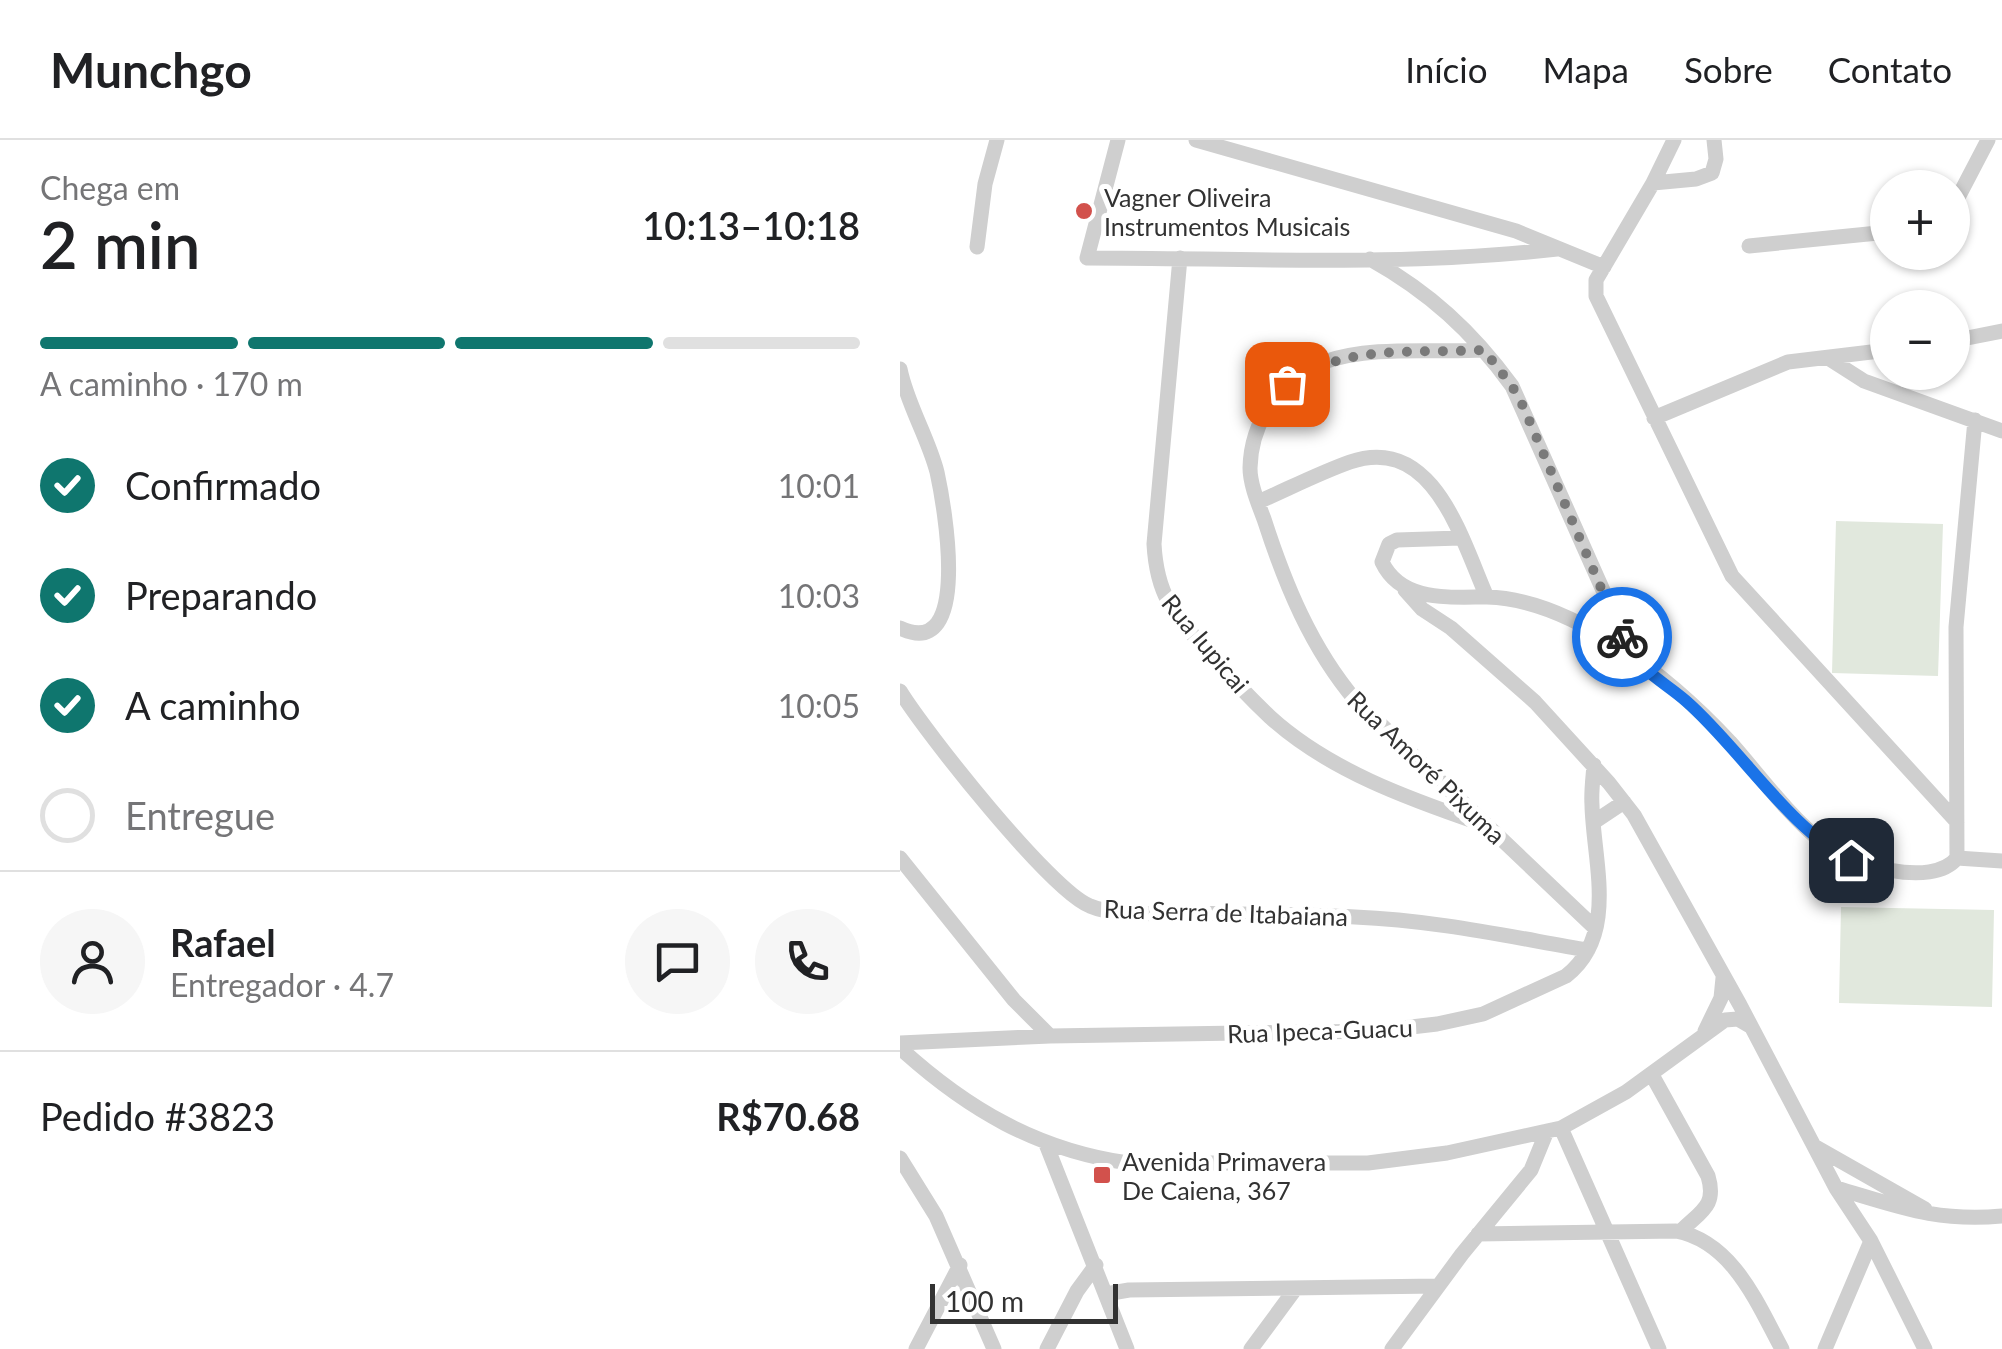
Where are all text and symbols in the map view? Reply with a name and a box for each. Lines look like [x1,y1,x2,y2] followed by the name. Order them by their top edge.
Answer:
[50,41,252,98] text: Munchgo
[1405,48,1488,90] text: Início
[1543,48,1629,90] text: Mapa
[1684,48,1773,90] text: Sobre
[1828,48,1952,90] text: Contato
[40,168,180,207] text: Chega em
[1870,170,1970,390] map controls
[1870,170,1970,270] button: +
[1104,182,1350,241] place label: Vagner Oliveira Instrumentos Musicais
[1073,200,1095,222] marker: Vagner Oliveira Instrumentos Musicais
[642,202,860,248] text: 10:13–10:18
[40,205,200,283] text: 2 min
[1870,290,1970,390] button: −
[1245,342,1330,427] pin
[1260,357,1315,412] icon: bag
[40,364,303,403] text: A caminho · 170 m
[40,458,95,513] icon: check
[125,462,321,508] text: Confirmado
[778,466,860,505] text: 10:01
[40,568,95,623] icon: check
[125,572,317,618] text: Preparando
[778,576,860,615] text: 10:03
[1572,587,1672,687] courier
[1156,588,1256,698] street label: Rua Iupicai
[1595,610,1650,665] icon: bike
[40,678,95,733] icon: check
[125,682,301,728] text: A caminho
[1342,684,1512,850] street label: Rua Amoré Pixuma
[778,686,860,725] text: 10:05
[125,792,275,838] text: Entregue
[1809,818,1894,903] pin
[1824,833,1879,888] icon: home
[1103,893,1349,931] street label: Rua Serra de Itabaiana
[40,909,145,1014] button: person
[625,909,730,1014] button: chat
[755,909,860,1014] button: phone
[170,919,276,965] text: Rafael
[170,965,394,1004] text: Entregador · 4.7
[1227,1012,1413,1048] street label: Rua Ipeca-Guacu
[40,1093,275,1139] text: Pedido #3823
[716,1093,860,1139] text: R$70.68
[1122,1146,1326,1205] place label: Avenida Primavera De Caiena, 367
[1091,1164,1113,1186] marker: Avenida Primavera De Caiena, 367
[930,1279,1118,1324] scale bar
[945,1284,1024,1318] text: 100 m

